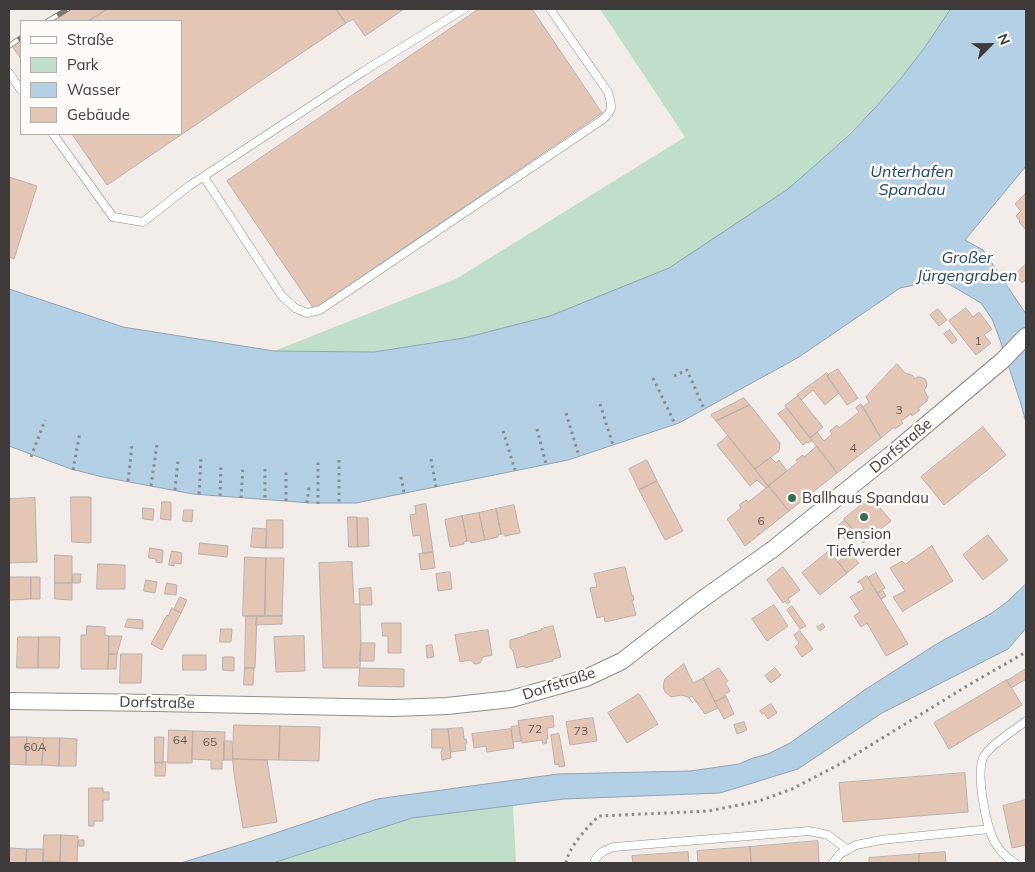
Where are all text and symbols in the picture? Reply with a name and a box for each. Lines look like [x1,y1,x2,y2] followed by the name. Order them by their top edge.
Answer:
[20,20,182,135] legend
[965,20,1015,70] north arrow
[67,30,114,49] text: Straße
[993,31,1014,48] text: N
[67,55,99,74] text: Park
[67,80,120,99] text: Wasser
[67,105,130,124] text: Gebäude
[870,162,954,200] water label: Unterhafen Spandau
[917,248,1017,286] water label: Großer Jürgengraben
[974,334,982,348] house number: 1
[895,403,903,417] house number: 3
[866,415,936,477] street label: Dorfstraße
[849,441,857,455] house number: 4
[802,489,929,507] place label: Ballhaus Spandau
[786,492,798,504] marker: Ballhaus Spandau
[858,511,870,523] marker: Pension Tiefwerder
[757,514,765,528] house number: 6
[827,525,901,560] place label: Pension Tiefwerder
[520,664,598,704] street label: Dorfstraße
[119,693,195,713] street label: Dorfstraße
[528,722,542,736] house number: 72
[574,724,588,738] house number: 73
[173,733,187,747] house number: 64
[203,735,217,749] house number: 65
[23,740,47,754] house number: 60A

